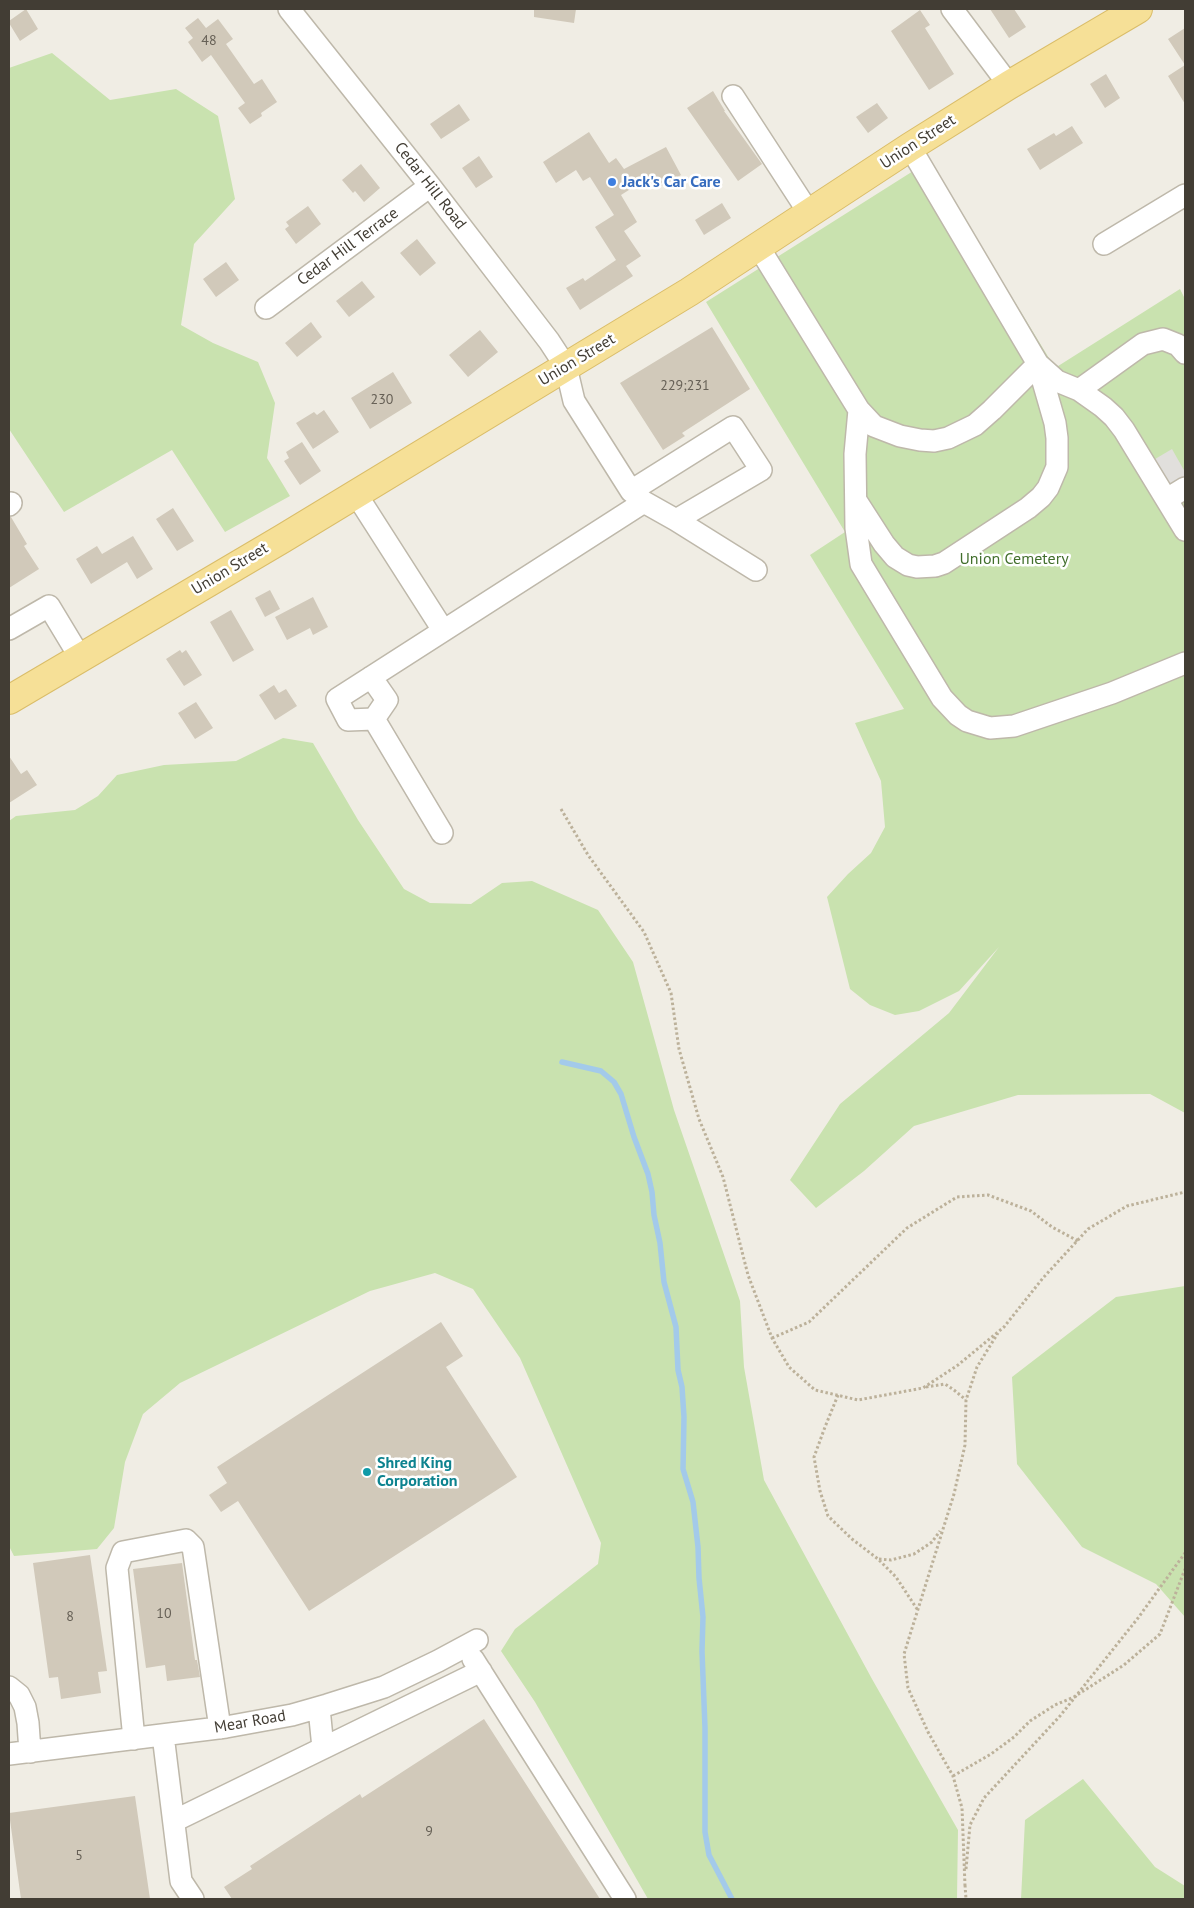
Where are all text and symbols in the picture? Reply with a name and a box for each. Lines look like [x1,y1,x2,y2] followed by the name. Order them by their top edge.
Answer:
[201,33,217,49] house number: 48
[877,111,959,173] street label: Union Street
[390,139,470,233] street label: Cedar Hill Road
[622,172,721,192] place label: Jack's Car Care
[606,176,618,188] marker: Jack's Car Care
[294,204,402,290] street label: Cedar Hill Terrace
[535,330,619,390] street label: Union Street
[660,378,710,394] house number: 229;231
[371,392,393,408] house number: 230
[188,539,272,599] street label: Union Street
[959,549,1069,569] park label: Union Cemetery
[377,1453,458,1491] place label: Shred King Corporation
[361,1466,373,1478] marker: Shred King Corporation
[156,1606,172,1622] house number: 10
[66,1609,74,1625] house number: 8
[213,1706,287,1738] street label: Mear Road
[425,1824,433,1840] house number: 9
[75,1848,83,1864] house number: 5

